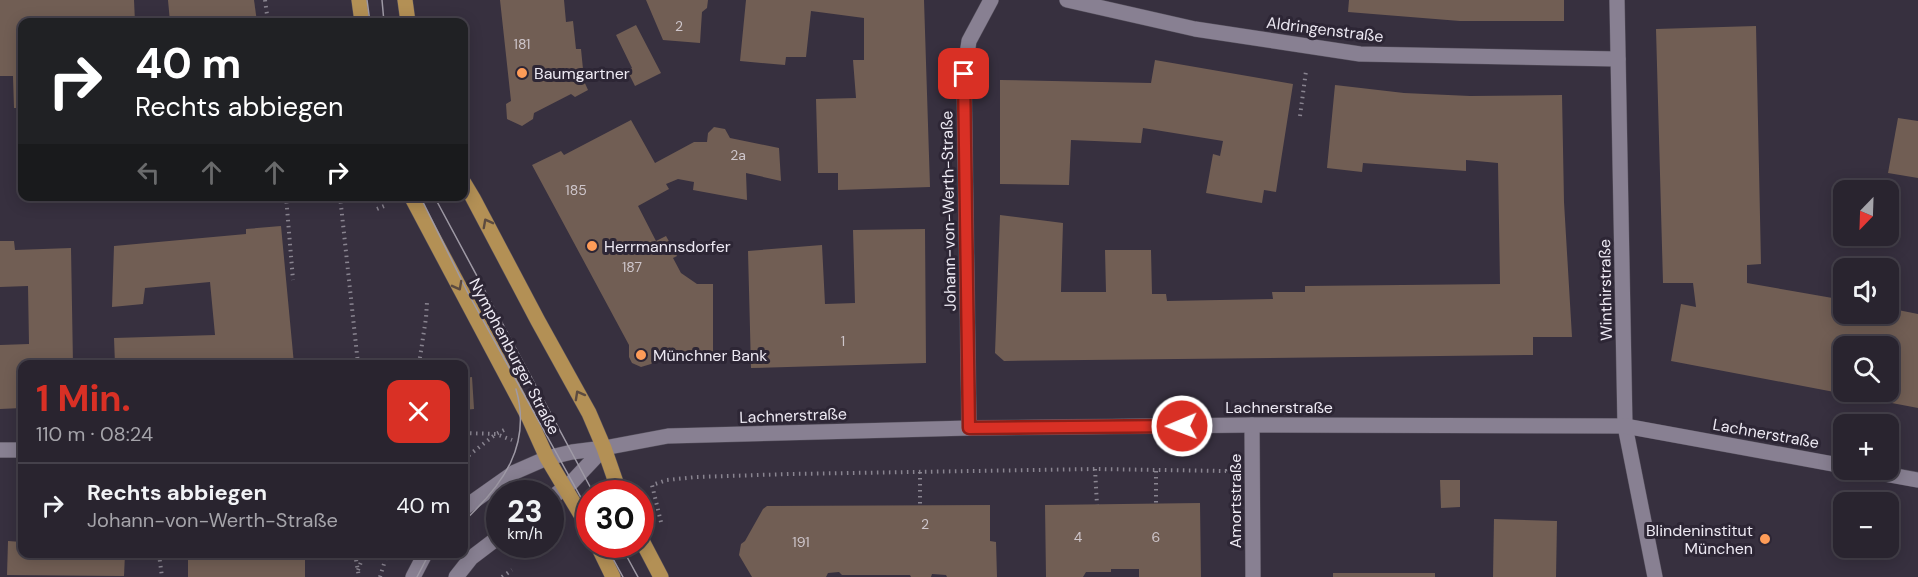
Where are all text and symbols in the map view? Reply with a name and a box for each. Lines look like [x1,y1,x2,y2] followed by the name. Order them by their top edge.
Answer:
[1265,12,1385,47] street label: Aldringenstraße
[675,17,683,35] house number: 2
[514,35,530,53] house number: 181
[135,36,241,91] text: 40 m
[36,42,114,120] icon: right
[938,48,989,99] pin
[947,57,980,90] icon: arrive
[534,63,630,84] place label: Baumgartner
[515,66,529,80] marker: Baumgartner
[135,89,343,124] text: Rechts abbiegen
[936,111,961,311] street label: Johann-von-Werth-Straße
[730,146,746,164] house number: 2a
[132,156,165,189] icon: left
[195,156,228,189] icon: ahead
[258,156,291,189] icon: ahead
[321,156,354,189] icon: right
[1833,180,1899,246] north arrow
[1833,180,1899,558] map controls
[565,181,587,199] house number: 185
[483,219,494,230] one-way arrow
[604,236,731,257] place label: Herrmannsdorfer
[585,239,599,253] marker: Herrmannsdorfer
[1594,239,1617,341] street label: Winthirstraße
[622,258,642,276] house number: 187
[1833,258,1899,324] button: sound
[464,274,565,438] street label: Nymphenburger Straße
[451,279,462,290] one-way arrow
[841,332,845,350] house number: 1
[1833,336,1899,402] button: search
[653,345,767,366] place label: Münchner Bank
[634,348,648,362] marker: Münchner Bank
[36,375,131,422] text: 1 Min.
[387,380,450,443] button: close
[575,391,586,402] one-way arrow
[1150,394,1214,458] position arrow
[1225,397,1333,418] street label: Lachnerstraße
[739,403,847,428] street label: Lachnerstraße
[1711,414,1821,453] street label: Lachnerstraße
[1833,414,1899,480] button: +
[36,421,153,447] text: 110 m · 08:24
[1225,454,1246,548] street label: Amortstraße
[87,478,267,507] text: Rechts abbiegen
[576,480,654,558] speed limit sign: 30
[36,489,69,522] icon: right
[396,491,450,520] text: 40 m
[507,492,543,531] text: 23
[1833,492,1899,558] button: −
[87,507,338,533] text: Johann-von-Werth-Straße
[921,515,929,533] house number: 2
[1646,520,1753,559] place label: Blindeninstitut München
[507,524,543,544] text: km/h
[1074,528,1083,546] house number: 4
[1152,528,1160,546] house number: 6
[1758,532,1772,546] marker: Blindeninstitut München
[792,533,810,551] house number: 191

